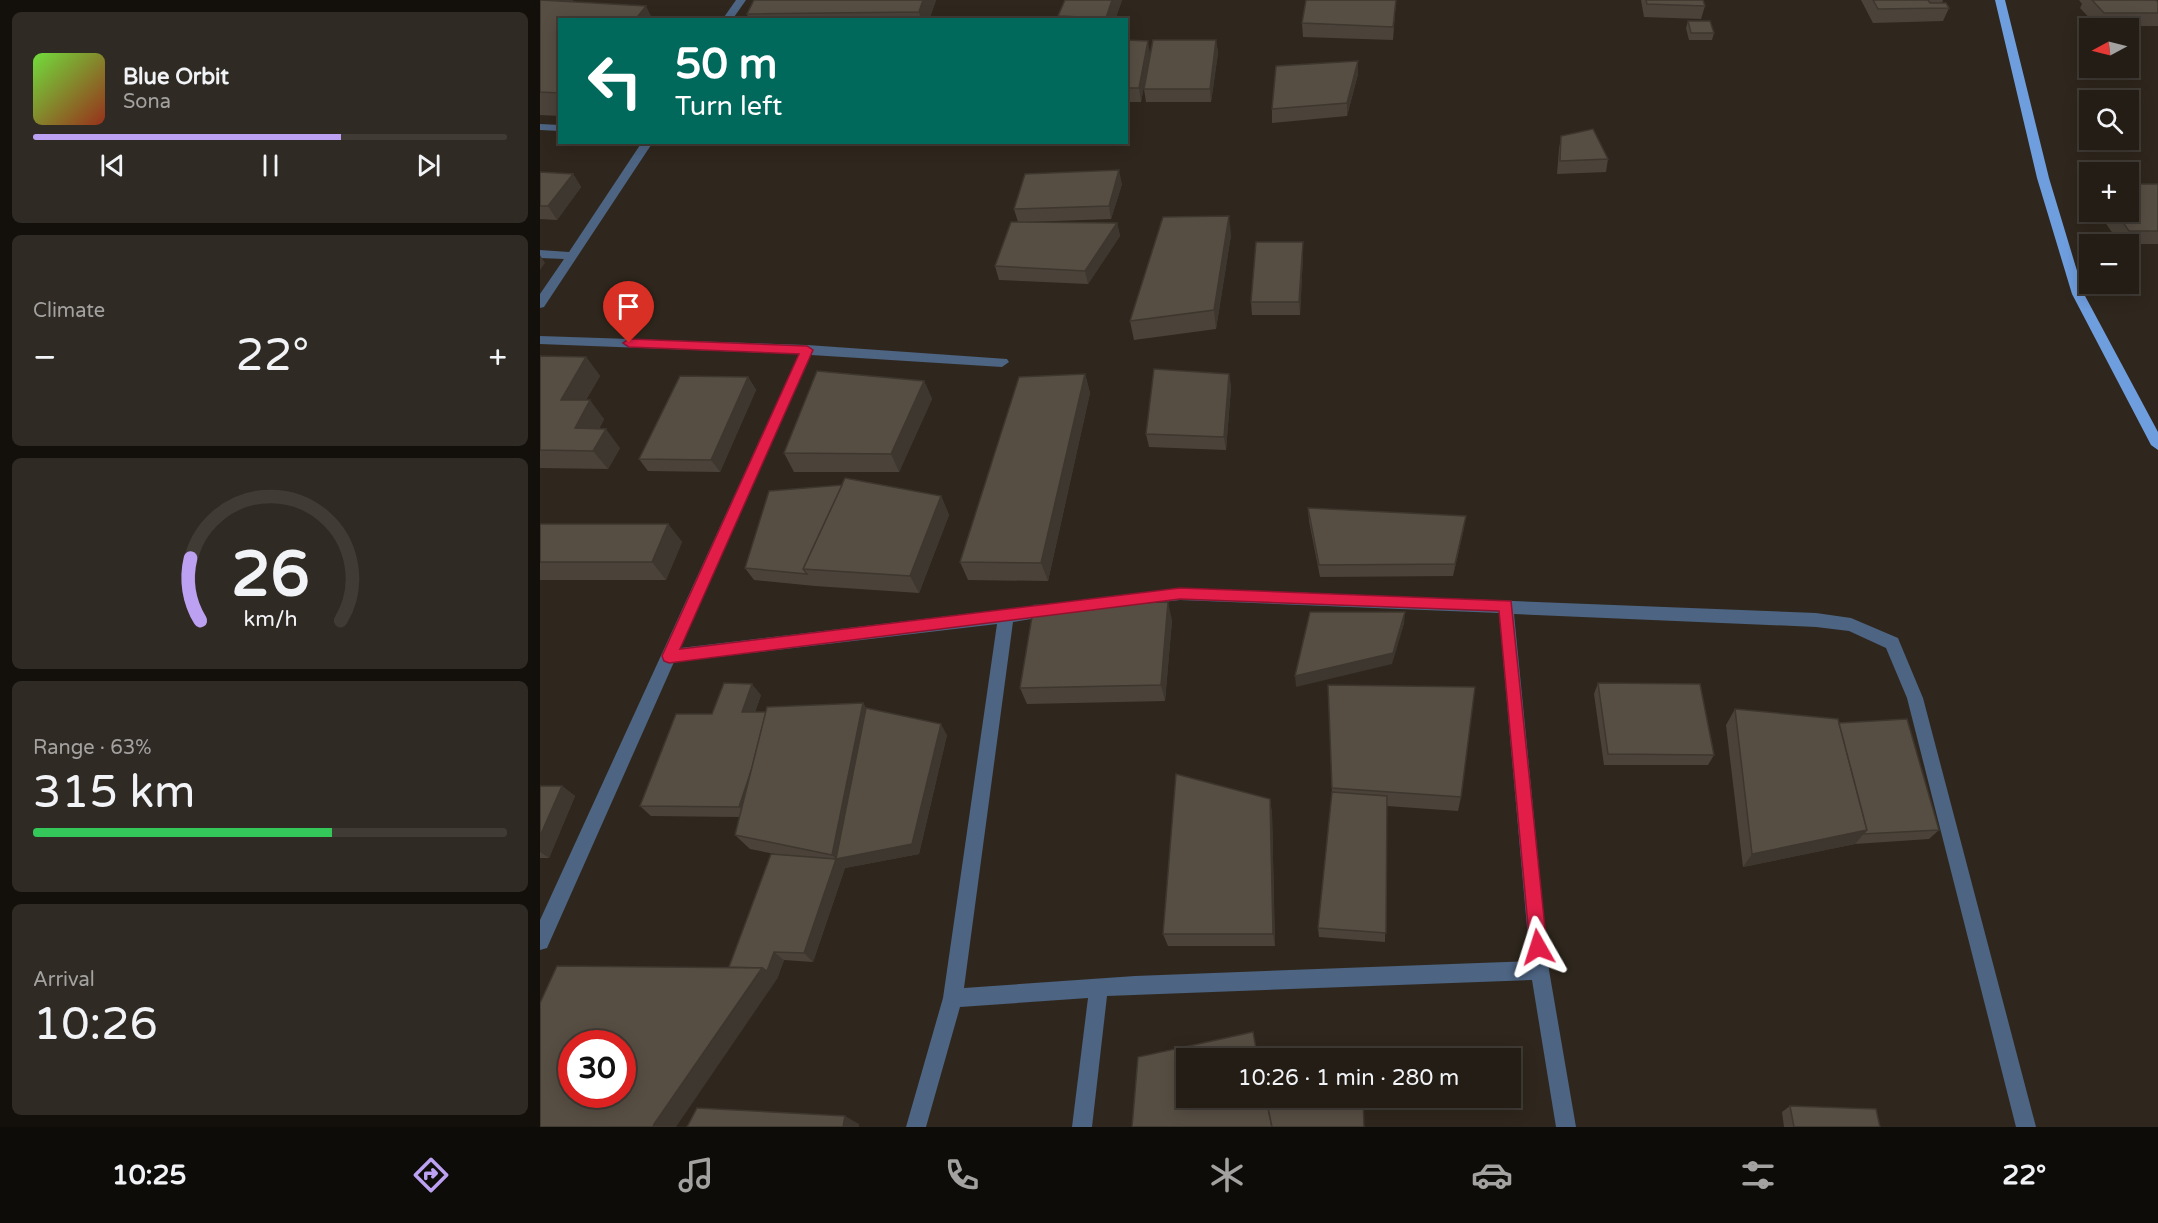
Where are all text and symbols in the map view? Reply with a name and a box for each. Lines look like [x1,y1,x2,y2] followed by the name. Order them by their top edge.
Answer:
[2079,18,2139,78] north arrow
[2079,18,2139,294] map controls
[675,39,777,90] text: 50 m
[576,42,654,120] icon: left
[123,64,229,90] text: Blue Orbit
[123,90,171,114] text: Sona
[675,90,782,123] text: Turn left
[2079,90,2139,150] button: search
[96,149,129,182] icon: previous
[254,149,287,182] icon: pause
[412,149,445,182] icon: next
[2079,162,2139,222] button: +
[2079,234,2139,294] button: −
[603,281,654,343] pin
[612,290,645,323] icon: arrive
[33,299,105,323] text: Climate
[236,329,309,383] text: 22°
[33,338,57,377] text: −
[488,338,507,377] text: +
[231,538,309,613] text: 26
[243,606,297,632] text: km/h
[33,736,152,760] text: Range · 63%
[33,766,195,820] text: 315 km
[1506,915,1570,979] position arrow
[33,968,95,992] text: Arrival
[33,998,158,1052] text: 10:26
[558,1030,636,1108] speed limit sign: 30
[1238,1065,1459,1091] text: 10:26 · 1 min · 280 m
[410,1154,452,1196] icon: directions
[675,1154,717,1196] icon: music
[941,1154,983,1196] icon: phone
[1206,1154,1248,1196] icon: climate
[1471,1154,1513,1196] icon: car
[1737,1154,1779,1196] icon: filters
[112,1159,187,1192] text: 10:25
[2002,1159,2046,1192] text: 22°

